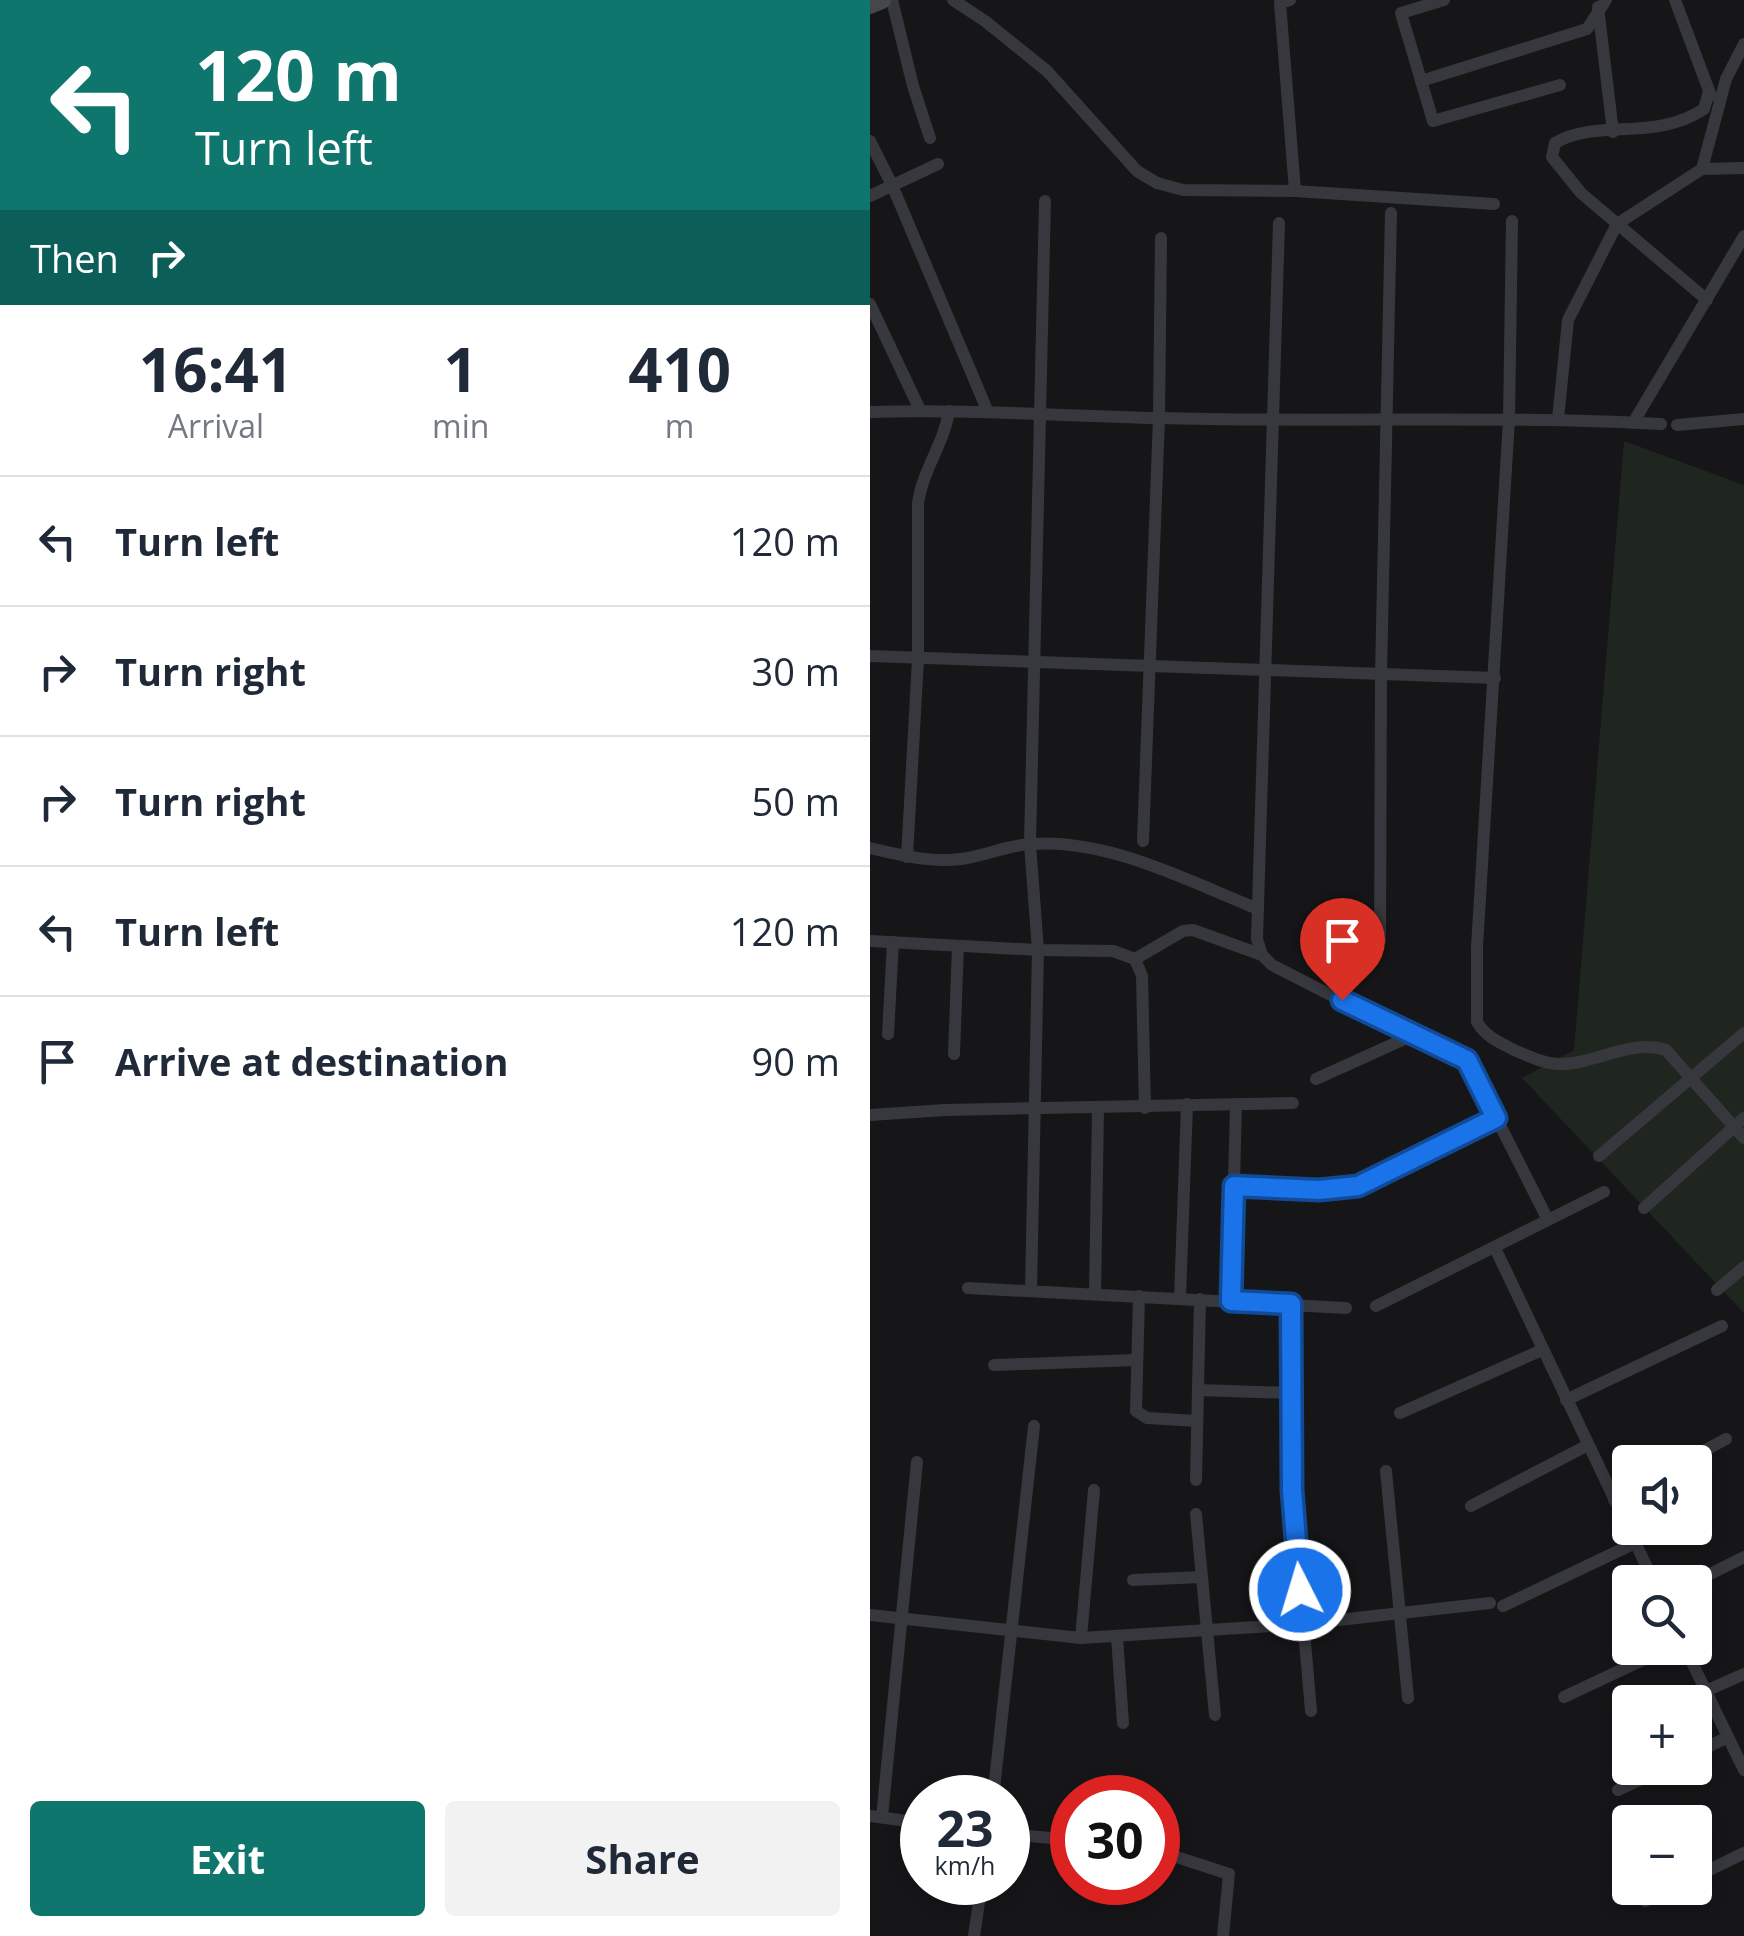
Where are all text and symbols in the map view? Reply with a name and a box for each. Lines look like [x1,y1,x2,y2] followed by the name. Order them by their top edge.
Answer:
[195,26,402,122] text: 120 m
[30,40,160,170] icon: left
[195,117,373,178] text: Turn left
[139,230,194,285] icon: right
[30,232,119,284] text: Then
[139,328,293,410] text: 16:41
[444,328,478,410] text: 1
[628,328,731,410] text: 410
[168,404,264,447] text: Arrival
[432,404,489,447] text: min
[665,404,694,447] text: m
[30,514,85,569] icon: left
[115,515,279,567] text: Turn left
[730,515,840,567] text: 120 m
[30,644,85,699] icon: right
[115,645,306,697] text: Turn right
[751,645,840,697] text: 30 m
[30,774,85,829] icon: right
[115,775,306,827] text: Turn right
[751,775,840,827] text: 50 m
[1300,898,1385,1001] pin
[30,904,85,959] icon: left
[115,905,279,957] text: Turn left
[730,905,840,957] text: 120 m
[1315,913,1370,968] icon: arrive
[30,1034,85,1089] icon: arrive
[115,1035,509,1087] text: Arrive at destination
[751,1035,840,1087] text: 90 m
[1612,1445,1712,1905] map controls
[1612,1445,1712,1545] button: sound
[1248,1538,1352,1642] position arrow
[1612,1565,1712,1665] button: search
[1612,1685,1712,1785] button: +
[1050,1775,1180,1905] speed limit sign: 30
[936,1794,994,1862] text: 23
[30,1801,425,1916] button: Exit
[445,1801,840,1916] button: Share
[1612,1805,1712,1905] button: −
[935,1848,995,1882] text: km/h

